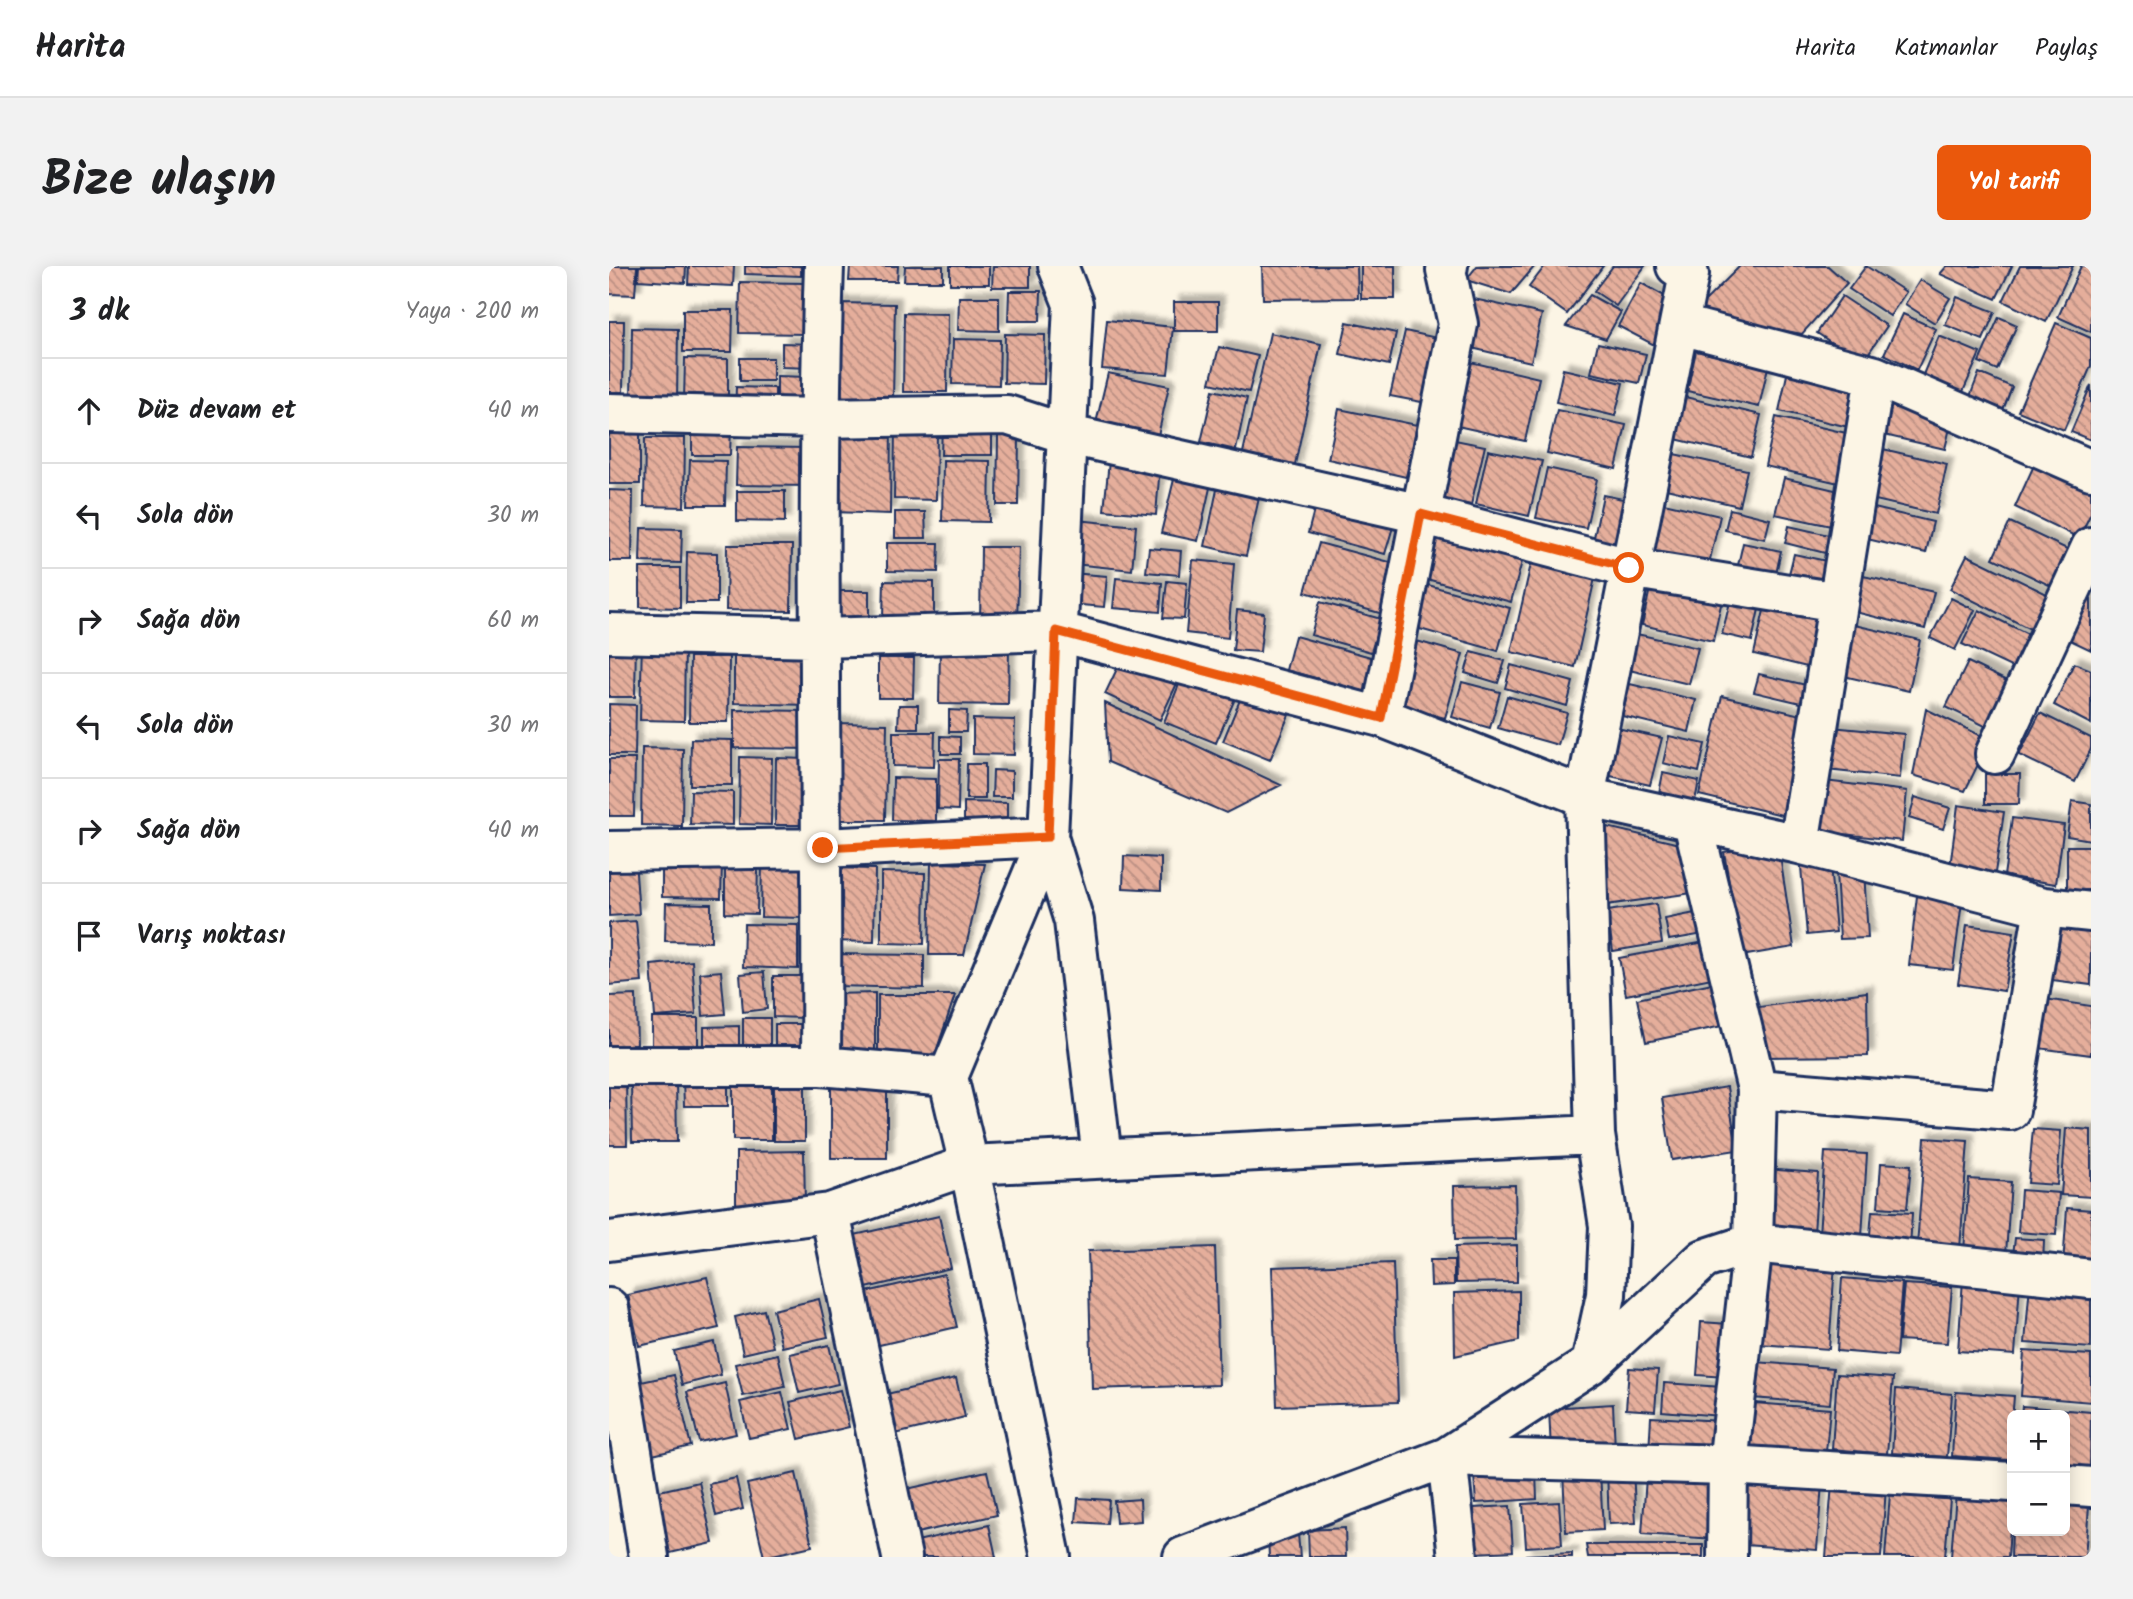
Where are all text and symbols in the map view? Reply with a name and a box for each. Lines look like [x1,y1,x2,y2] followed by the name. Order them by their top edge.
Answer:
[35,22,126,75] text: Harita
[1795,29,1856,68] text: Harita
[1894,29,1997,68] text: Katmanlar
[2035,29,2098,68] text: Paylaş
[42,143,276,221] text: Bize ulaşın
[1937,145,2091,220] button: Yol tarifi
[70,288,129,336] text: 3 dk
[406,294,539,330] text: Yaya · 200 m
[137,390,296,432] text: Düz devam et
[70,392,108,430] icon: ahead
[487,393,539,429] text: 40 m
[137,495,234,537] text: Sola dön
[70,497,108,535] icon: left
[487,498,539,534] text: 30 m
[1613,552,1644,583] route start
[137,600,240,642] text: Sağa dön
[70,602,108,640] icon: right
[487,603,539,639] text: 60 m
[137,705,234,747] text: Sola dön
[70,707,108,745] icon: left
[487,708,539,744] text: 30 m
[137,810,240,852] text: Sağa dön
[70,812,108,850] icon: right
[487,813,539,849] text: 40 m
[807,832,838,863] route end
[137,915,285,957] text: Varış noktası
[70,917,108,955] icon: arrive
[2007,1410,2070,1536] map controls
[2007,1410,2070,1473] button: +
[2007,1473,2070,1536] button: −

